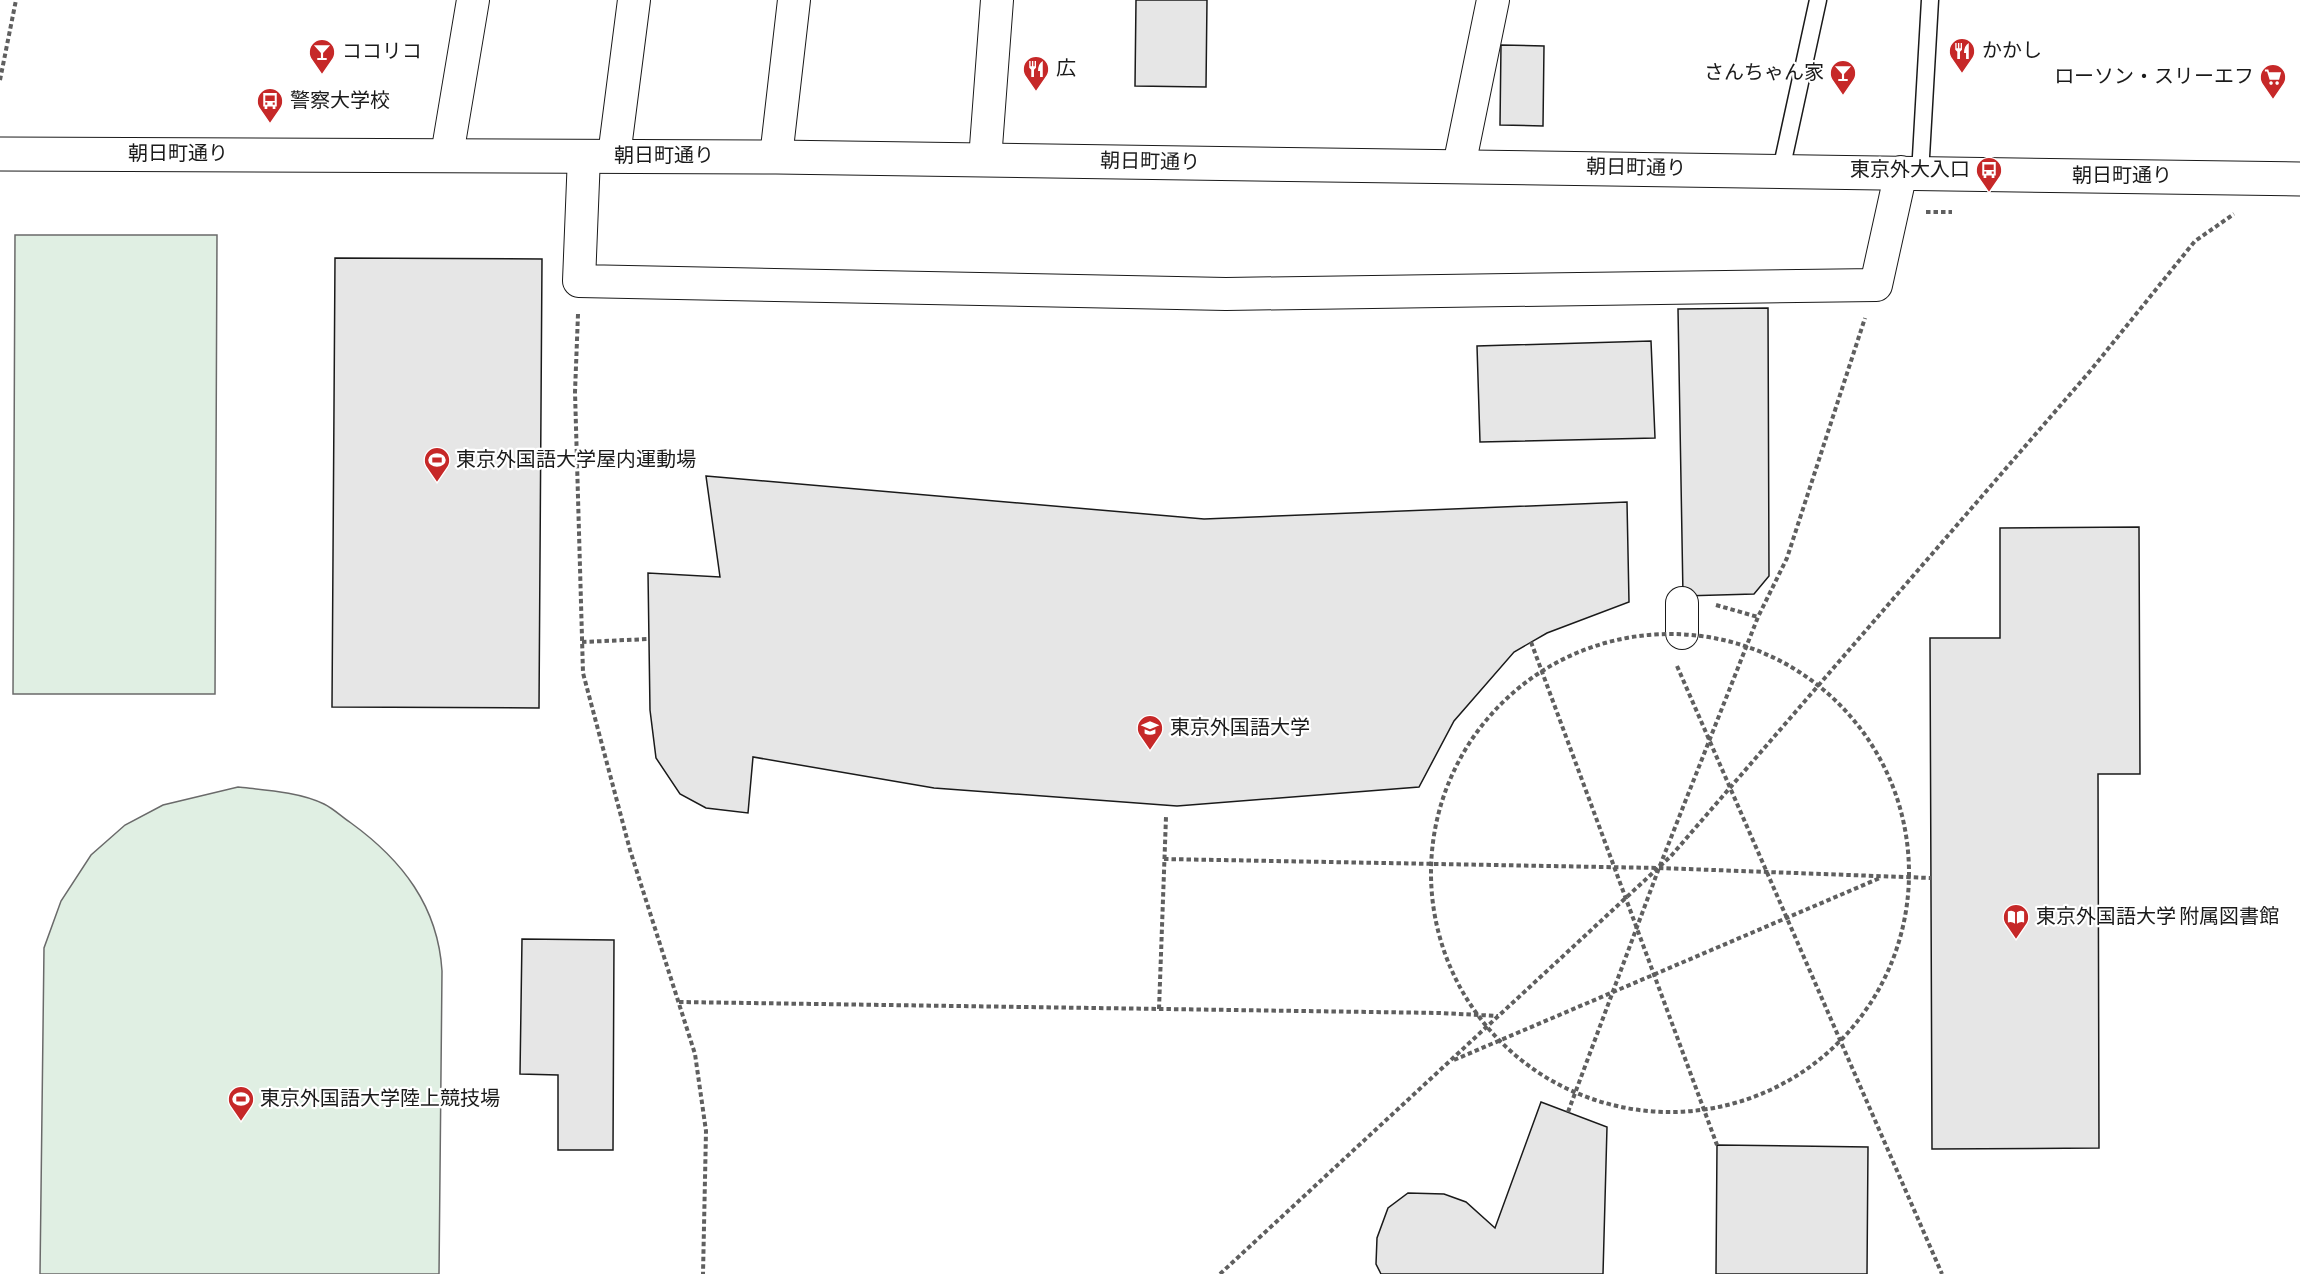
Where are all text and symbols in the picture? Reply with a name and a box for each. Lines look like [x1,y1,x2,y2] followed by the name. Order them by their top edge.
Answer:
[1947,36,1977,74] restaurant icon: かかし
[307,37,337,75] bar icon: ココリコ
[1982,39,2042,63] place label: かかし
[342,40,422,64] place label: ココリコ
[1021,54,1051,92] restaurant icon: 広
[1056,57,1076,81] place label: 広
[1828,58,1858,96] bar icon: さんちゃん家
[1704,61,1824,85] place label: さんちゃん家
[2258,62,2288,100] supermarket icon: ローソン・スリーエフ
[2054,65,2254,89] place label: ローソン・スリーエフ
[255,86,285,124] bus stop icon: 警察大学校
[290,89,390,113] place label: 警察大学校
[128,142,228,166] street label: 朝日町通り
[614,144,714,168] street label: 朝日町通り
[1100,149,1200,175] street label: 朝日町通り
[1586,155,1686,181] street label: 朝日町通り
[1974,155,2004,193] bus stop icon: 東京外大入口
[1850,158,1970,182] place label: 東京外大入口
[2072,164,2172,188] street label: 朝日町通り
[422,445,452,483] sports icon: 東京外国語大学屋内運動場
[456,448,696,472] place label: 東京外国語大学屋内運動場
[1135,713,1165,751] school or university icon: 東京外国語大学
[1170,716,1310,740] place label: 東京外国語大学
[2001,902,2031,940] library icon: 東京外国語大学 附属図書館
[2036,905,2279,929] place label: 東京外国語大学 附属図書館
[226,1084,256,1122] sports icon: 東京外国語大学陸上競技場
[260,1087,500,1111] place label: 東京外国語大学陸上競技場

